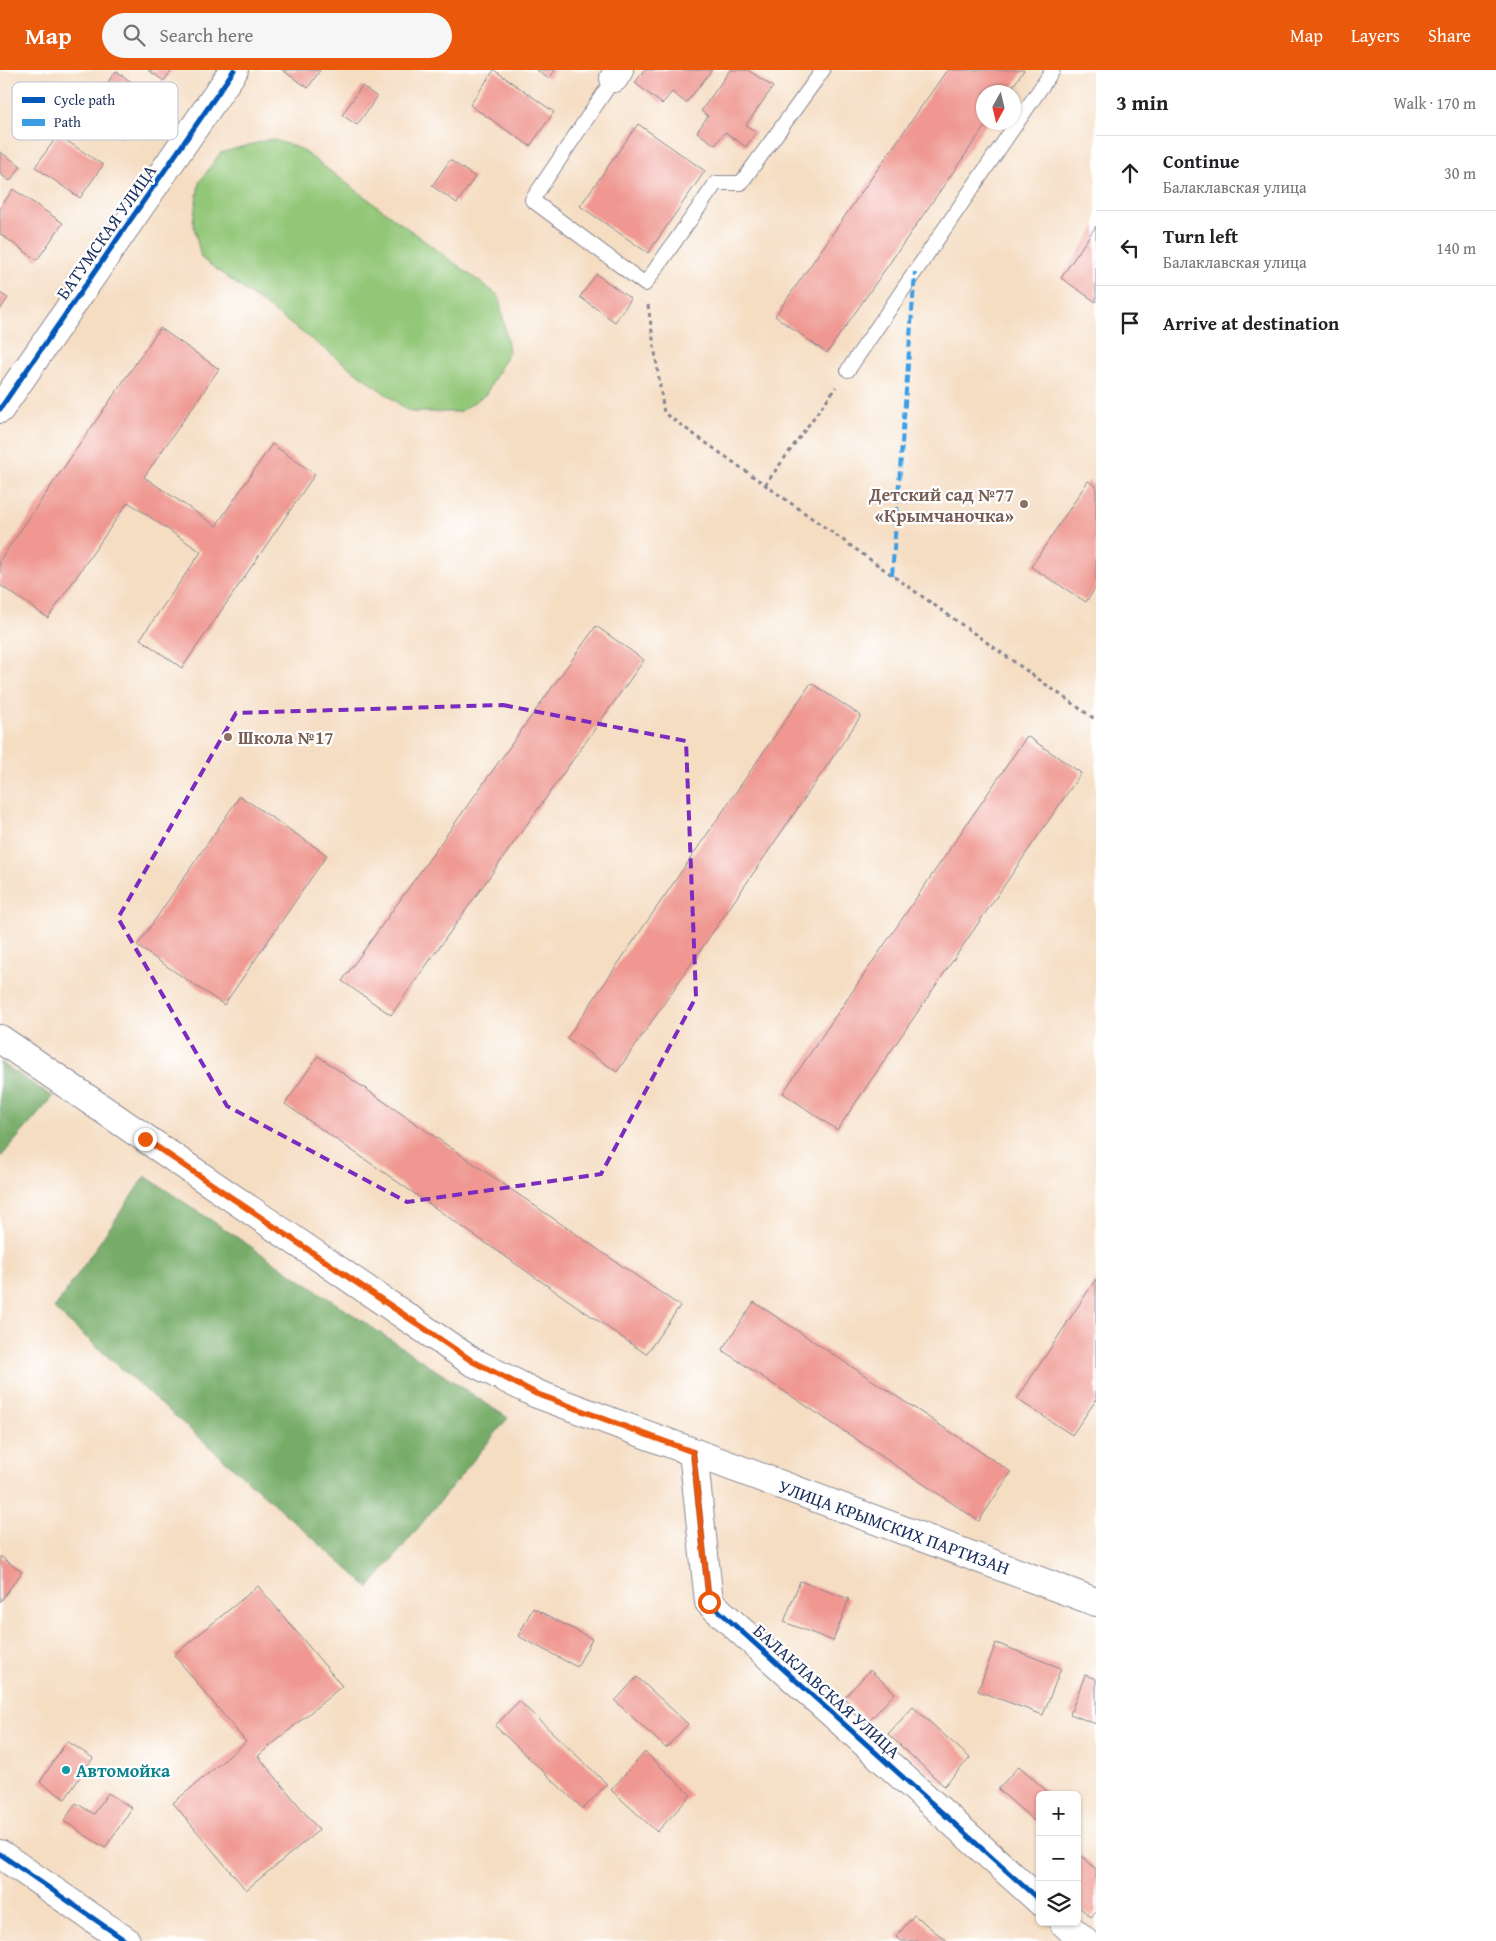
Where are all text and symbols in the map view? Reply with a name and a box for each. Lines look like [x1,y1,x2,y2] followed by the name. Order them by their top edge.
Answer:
[102,13,452,58] search box
[25,18,72,53] text: Map
[120,21,148,49] icon: search
[160,21,253,49] text: Search here
[1290,22,1323,49] text: Map
[1351,22,1400,49] text: Layers
[1428,22,1471,49] text: Share
[12,82,178,140] legend
[976,85,1021,130] north arrow
[1116,87,1168,118] text: 3 min
[54,90,115,110] text: Cycle path
[1393,91,1476,115] text: Walk · 170 m
[54,112,81,132] text: Path
[1163,147,1240,175] text: Continue
[49,159,163,305] street label: БАТУМСКАЯ УЛИЦА
[1116,159,1144,187] icon: ahead
[1444,161,1476,185] text: 30 m
[1163,175,1307,199] text: Балаклавская улица
[1163,222,1238,250] text: Turn left
[1116,234,1144,262] icon: left
[1436,236,1476,260] text: 140 m
[1163,250,1307,274] text: Балаклавская улица
[1116,309,1144,337] icon: arrive
[1163,309,1339,337] text: Arrive at destination
[868,481,1014,529] place label: Детский сад №77 «Крымчаночка»
[1018,498,1030,510] marker: Детский сад №77 «Крымчаночка»
[238,724,334,751] place label: Школа №17
[222,731,234,743] marker: Школа №17
[134,1128,157,1151] route end
[775,1473,1014,1582] street label: УЛИЦА КРЫМСКИХ ПАРТИЗАН
[698,1591,721,1614] route start
[747,1617,907,1765] street label: БАЛАКЛАВСКАЯ УЛИЦА
[76,1757,171,1784] place label: Автомойка
[60,1764,72,1776] marker: Автомойка
[1036,1791,1081,1926] map controls
[1036,1791,1081,1836] button: +
[1036,1836,1081,1881] button: −
[1036,1881,1081,1926] button: layers

